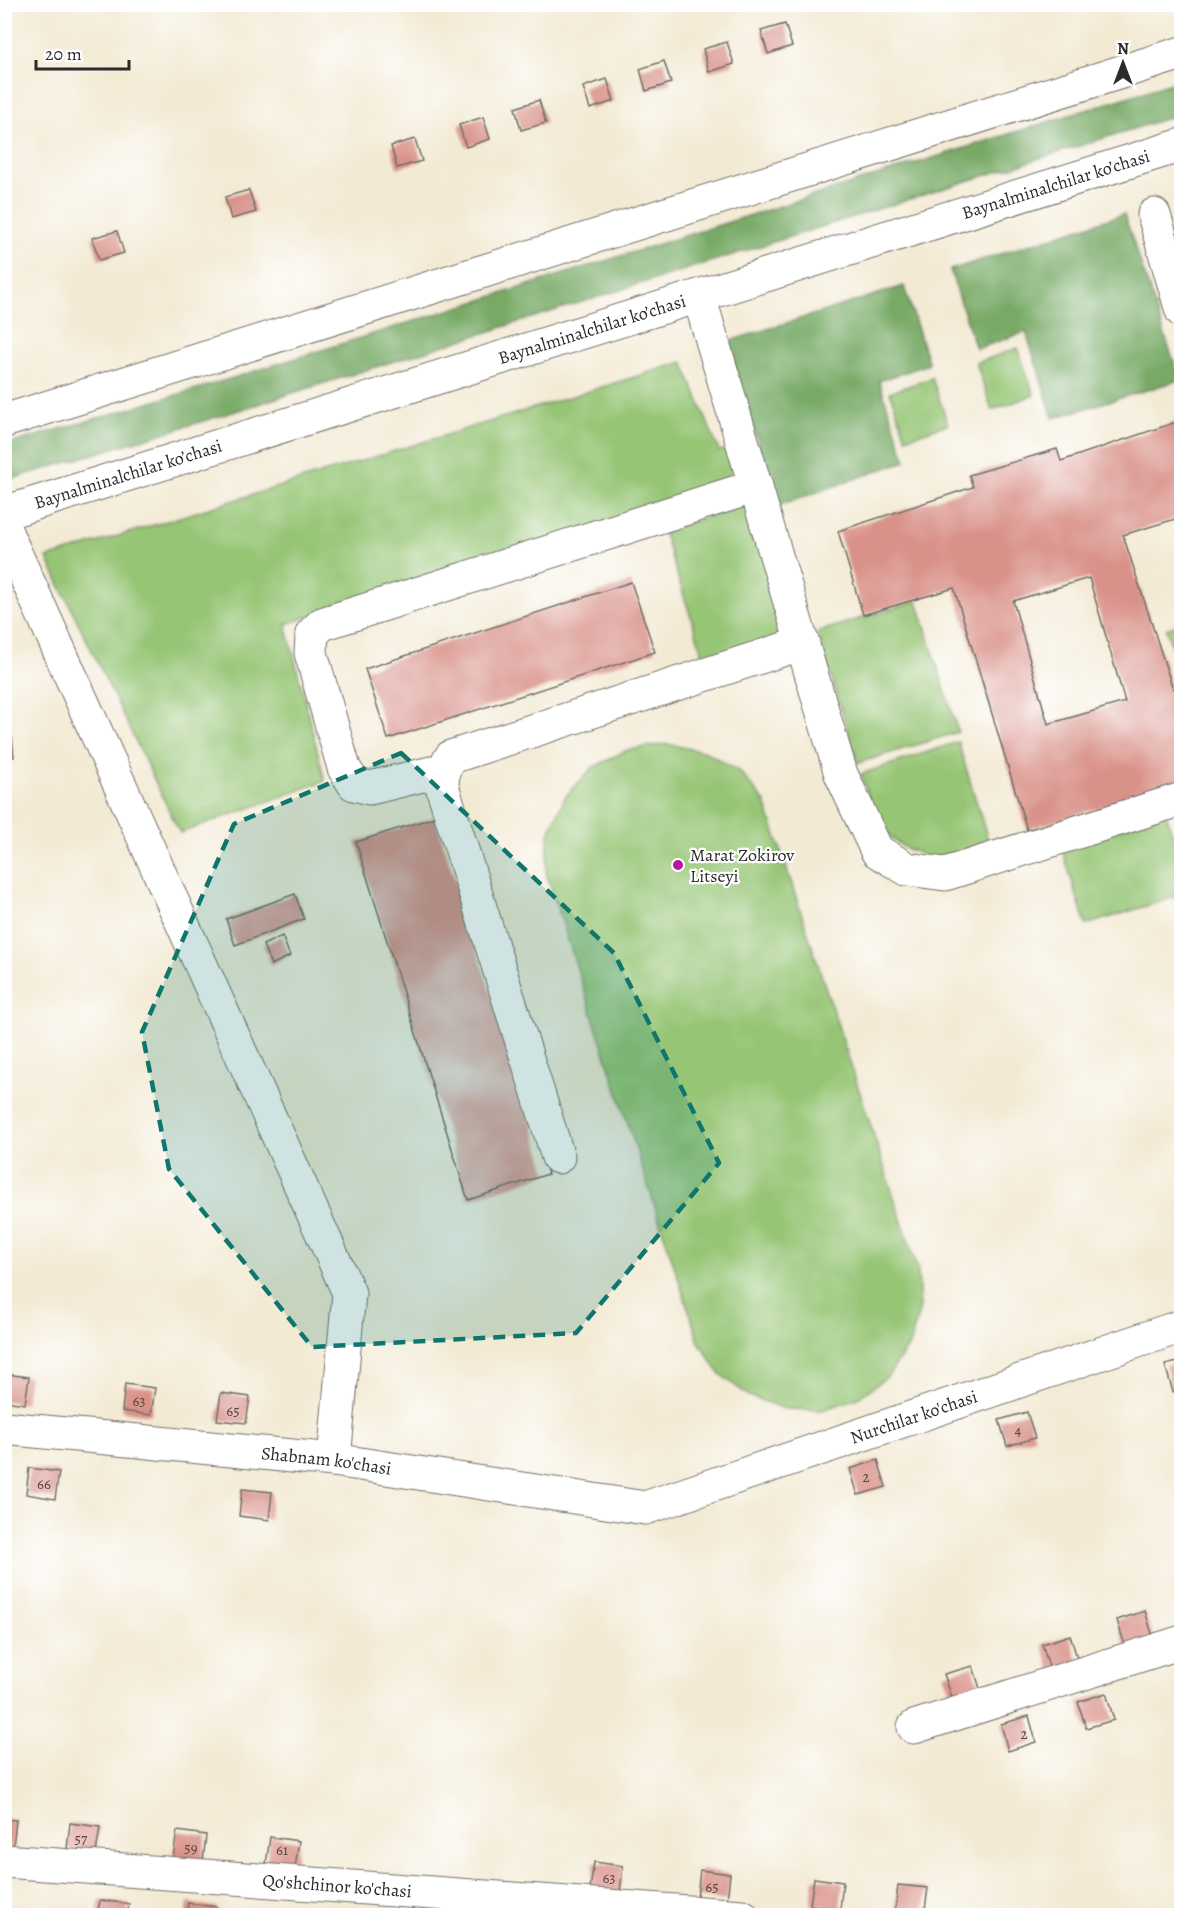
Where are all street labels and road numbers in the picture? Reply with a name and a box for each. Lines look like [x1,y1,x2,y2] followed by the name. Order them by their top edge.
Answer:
[959,144,1153,225] street label: Baynalminalchilar ko’chasi
[495,289,689,370] street label: Baynalminalchilar ko’chasi
[31,434,225,515] street label: Baynalminalchilar ko’chasi
[847,1384,980,1450] street label: Nurchilar ko'chasi
[260,1441,393,1481] street label: Shabnam ko'chasi
[261,1868,413,1903] street label: Qo'shchinor ko'chasi

